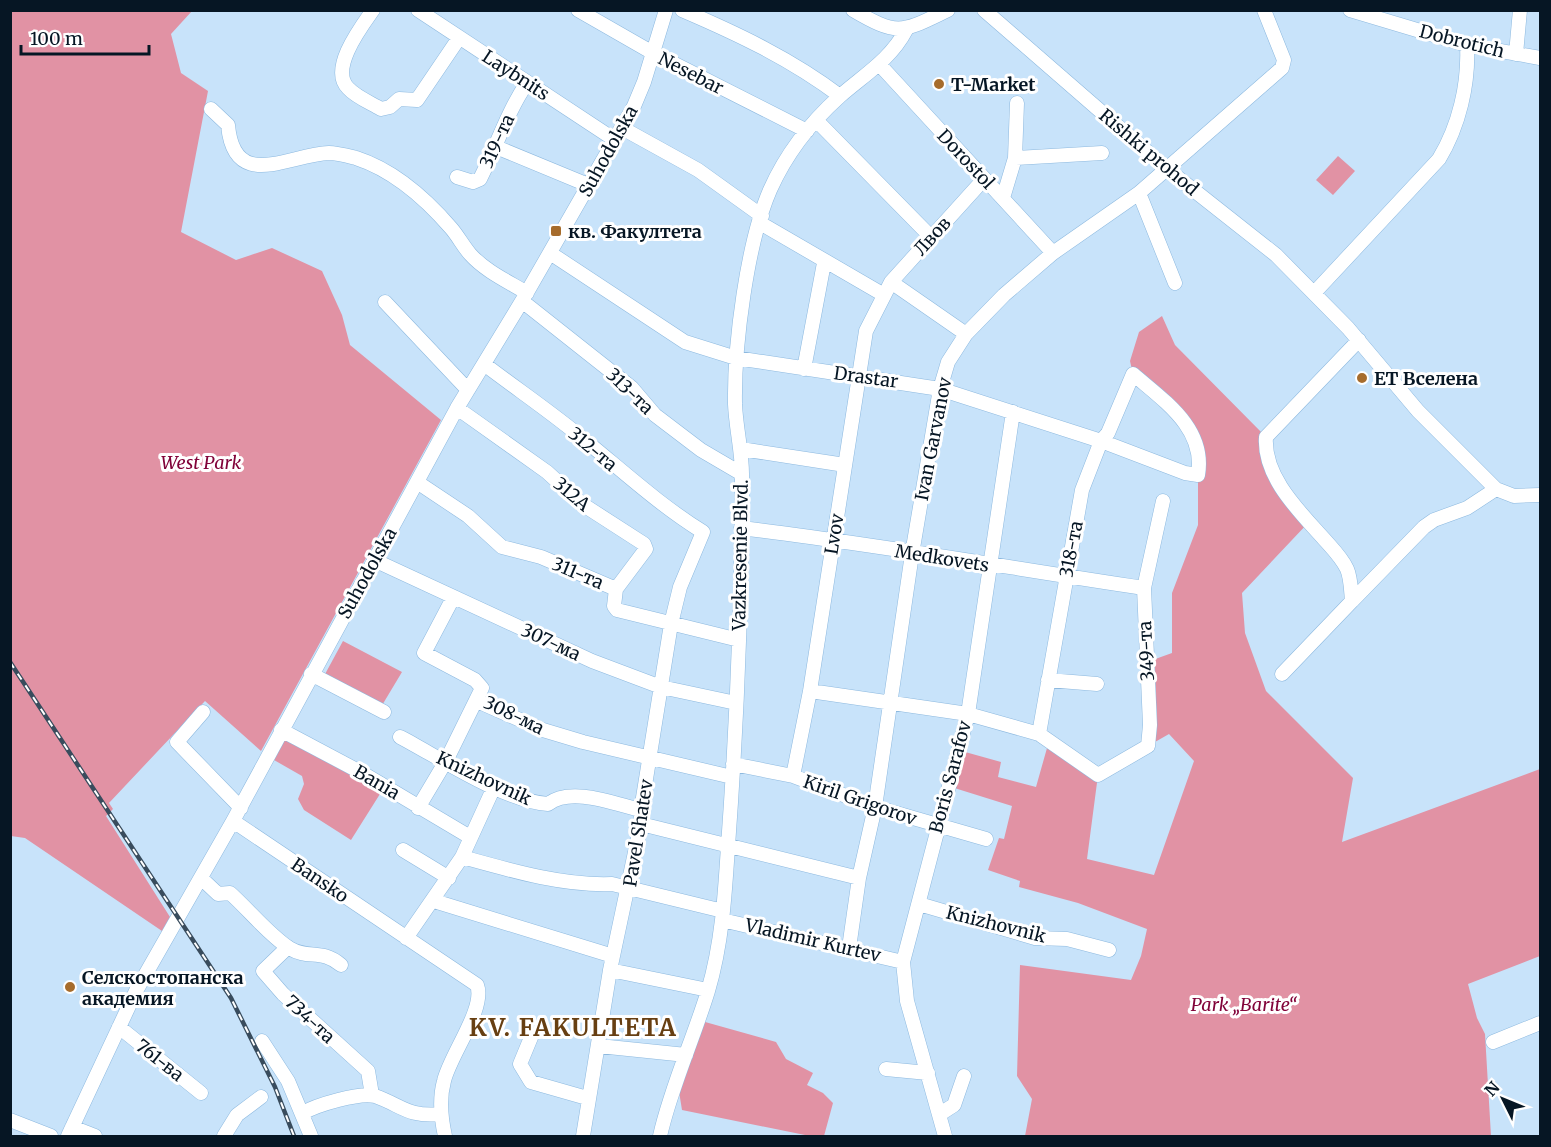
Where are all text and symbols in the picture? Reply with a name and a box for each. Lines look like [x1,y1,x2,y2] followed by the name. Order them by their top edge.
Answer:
[21,18,148,56] scale bar
[1417,19,1507,63] street label: Dobrotich
[30,27,83,50] text: 100 m
[478,45,554,105] street label: Laybnits
[654,47,728,99] street label: Nesebar
[951,73,1036,96] place label: T-Market
[932,77,946,91] marker: T-Market
[573,101,643,201] street label: Suhodolska
[1095,104,1204,200] street label: Rishki prohod
[475,110,520,172] street label: 319-та
[932,124,1000,194] street label: Dorostol
[909,211,956,260] street label: Лвов
[568,220,702,243] place label: кв. Факултета
[549,224,563,238] marker: кв. Факултета
[832,361,900,393] street label: Drastar
[602,363,659,419] street label: 313-та
[1374,367,1478,390] place label: ЕТ Вселена
[1355,371,1369,385] marker: ЕТ Вселена
[910,374,956,503] street label: Ivan Garvanov
[564,422,622,476] street label: 312-та
[161,451,241,474] park label: West Park
[549,472,595,516] street label: 312А
[727,479,753,632] street label: Vazkresenie Blvd.
[819,511,849,556] street label: Lvov
[1054,519,1088,579] street label: 318-та
[332,523,402,623] street label: Suhodolska
[893,539,991,577] street label: Medkovets
[549,552,607,594] street label: 311-та
[518,618,585,666] street label: 307-ма
[1133,620,1159,682] street label: 349-та
[480,691,548,740] street label: 308-ма
[924,718,976,836] street label: Boris Sarafov
[433,746,536,810] street label: Knizhovnik
[350,760,405,805] street label: Bania
[800,770,920,830] street label: Kiril Grigorov
[618,777,658,888] street label: Pavel Shatev
[287,853,353,907] street label: Bansko
[944,900,1049,948] street label: Knizhovnik
[742,913,884,967] street label: Vladimir Kurtev
[82,966,243,1010] place label: Селскостопанска академия
[63,980,77,994] marker: Селскостопанска академия
[280,990,340,1048] street label: 734-та
[1191,993,1298,1016] park label: Park „Barite“
[469,1012,677,1043] district label: KV. FAKULTETA
[131,1034,189,1086] street label: 761-ва
[1473,1069,1533,1129] north arrow
[1480,1077,1504,1100] text: N

